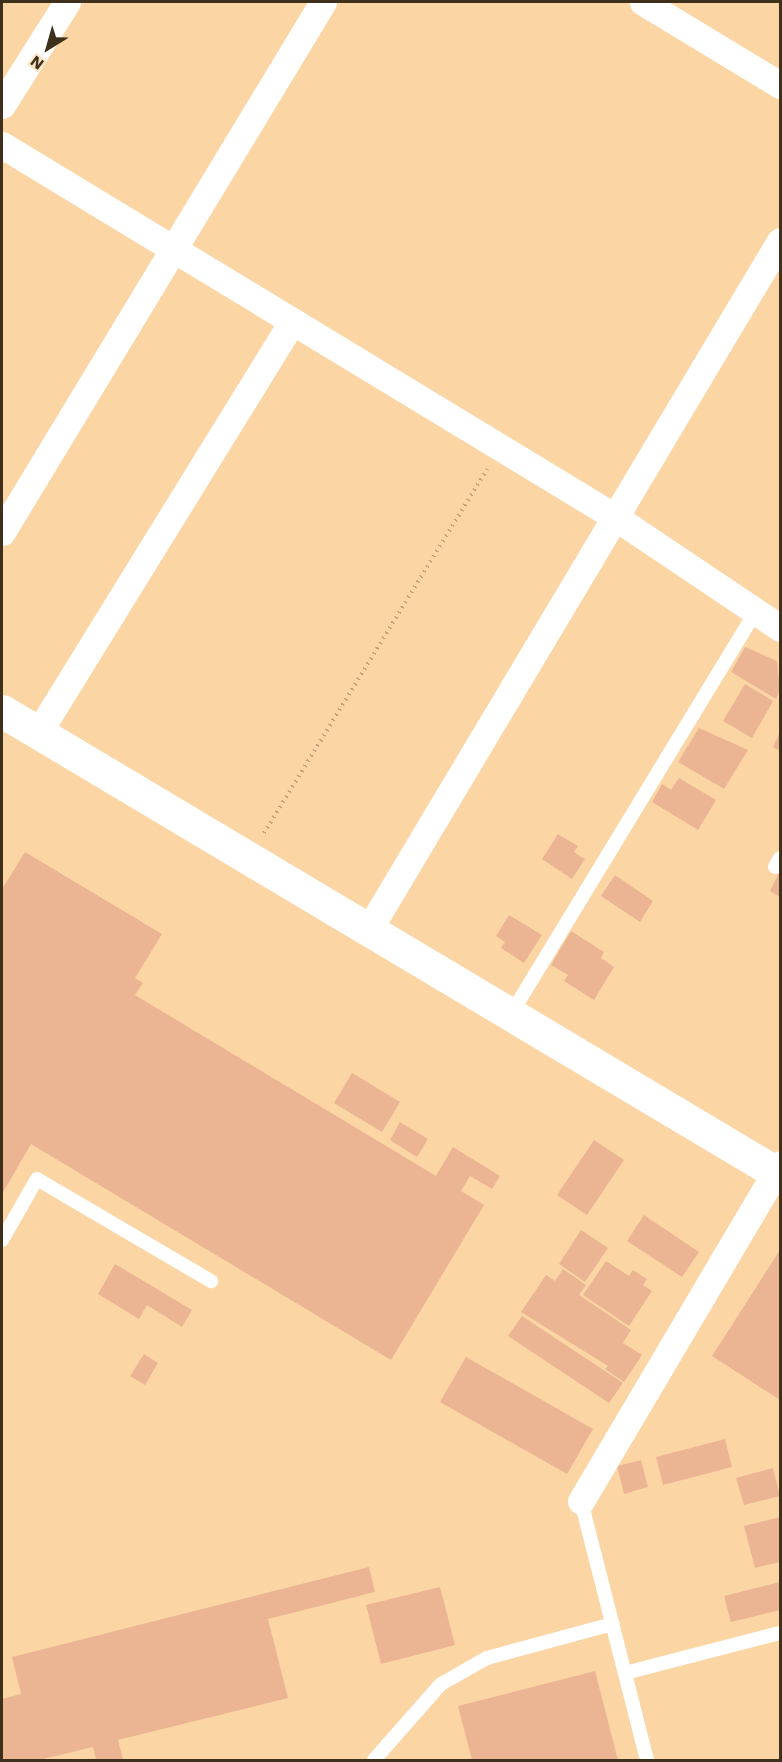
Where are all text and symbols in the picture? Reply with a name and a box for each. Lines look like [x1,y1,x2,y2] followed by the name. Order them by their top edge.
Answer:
[18,18,78,78] north arrow
[26,52,47,74] text: N

